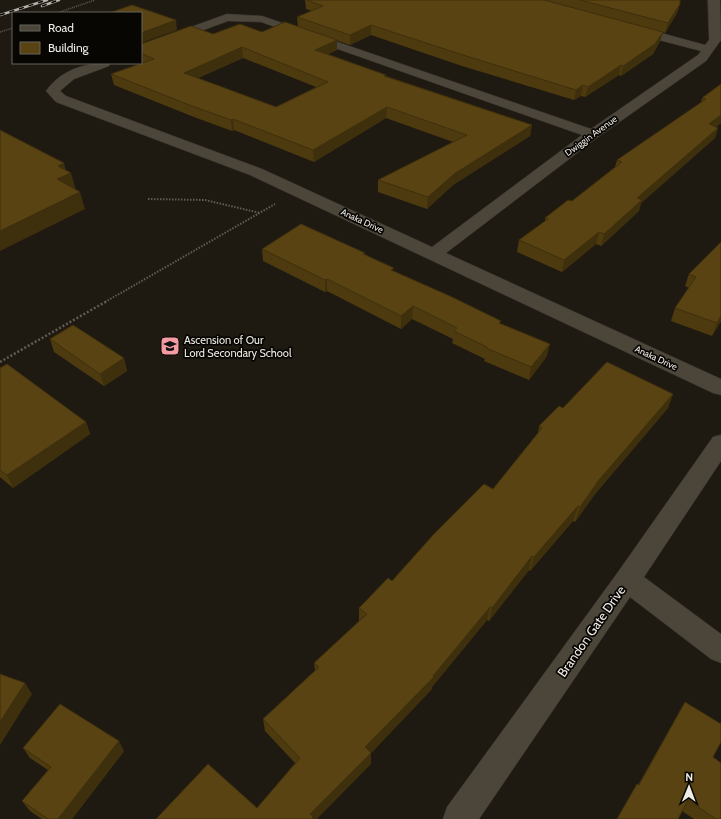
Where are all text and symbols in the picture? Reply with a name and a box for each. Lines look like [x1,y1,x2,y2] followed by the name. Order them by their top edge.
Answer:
[12,12,142,64] legend
[48,20,74,35] text: Road
[48,40,90,55] text: Building
[563,113,619,158] street label: Dwiggin Avenue
[339,206,385,235] street label: Anaka Drive
[184,333,292,360] place label: Ascension of Our Lord Secondary School
[159,335,181,357] school or university icon: Ascension of Our Lord Secondary School
[633,343,679,372] street label: Anaka Drive
[554,582,629,680] street label: Brandon Gate Drive
[669,767,709,807] north arrow
[685,770,693,784] text: N

